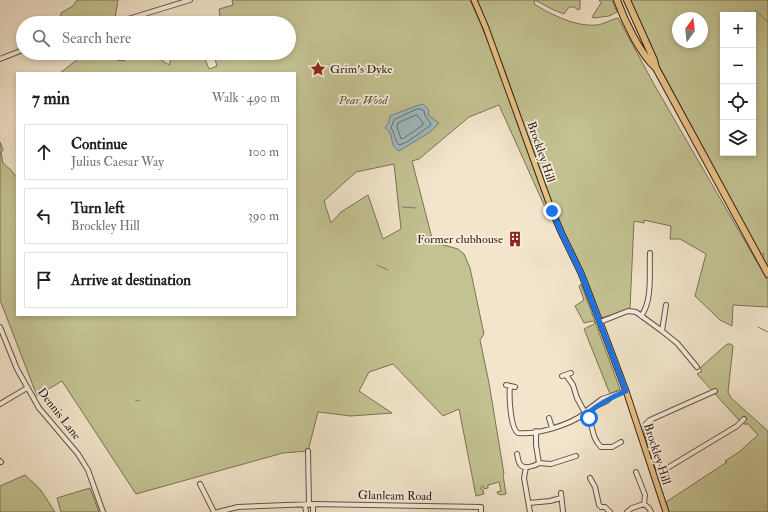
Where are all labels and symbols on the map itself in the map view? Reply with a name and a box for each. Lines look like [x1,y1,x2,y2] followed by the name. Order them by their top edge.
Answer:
[672,12,708,48] north arrow
[309,60,327,78] place icon: Grim's Dyke
[330,62,392,77] place label: Grim's Dyke
[338,93,388,108] park label: Pear Wood
[524,119,558,185] street label: Brockley Hill
[543,202,561,220] route end
[506,230,524,248] building icon: Former clubhouse
[417,232,503,247] place label: Former clubhouse
[34,385,84,443] street label: Dennis Lane
[580,409,598,427] route start
[640,421,674,487] street label: Brockley Hill
[358,488,432,504] street label: Glanleam Road

